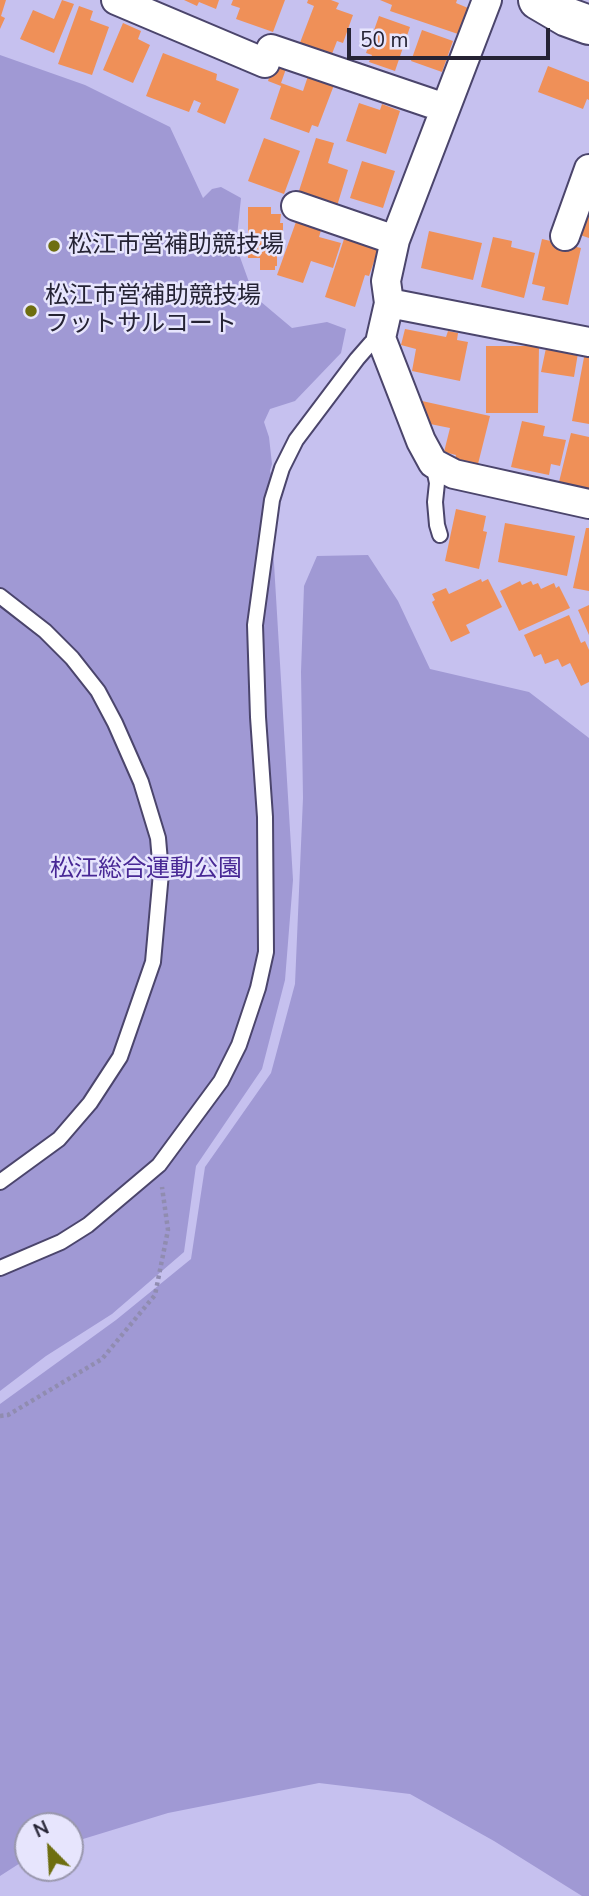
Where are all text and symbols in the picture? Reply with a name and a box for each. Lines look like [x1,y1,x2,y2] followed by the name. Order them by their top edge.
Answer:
[351,14,554,58] scale bar
[360,26,409,54] text: 50 m
[68,232,284,260] place label: 松江市営補助競技場
[46,238,62,254] marker: 松江市営補助競技場
[45,283,261,339] place label: 松江市営補助競技場 フットサルコート
[23,303,39,319] marker: 松江市営補助競技場 フットサルコート
[50,856,242,884] park label: 松江総合運動公園
[14,1812,84,1882] north arrow
[29,1815,53,1844] text: N

